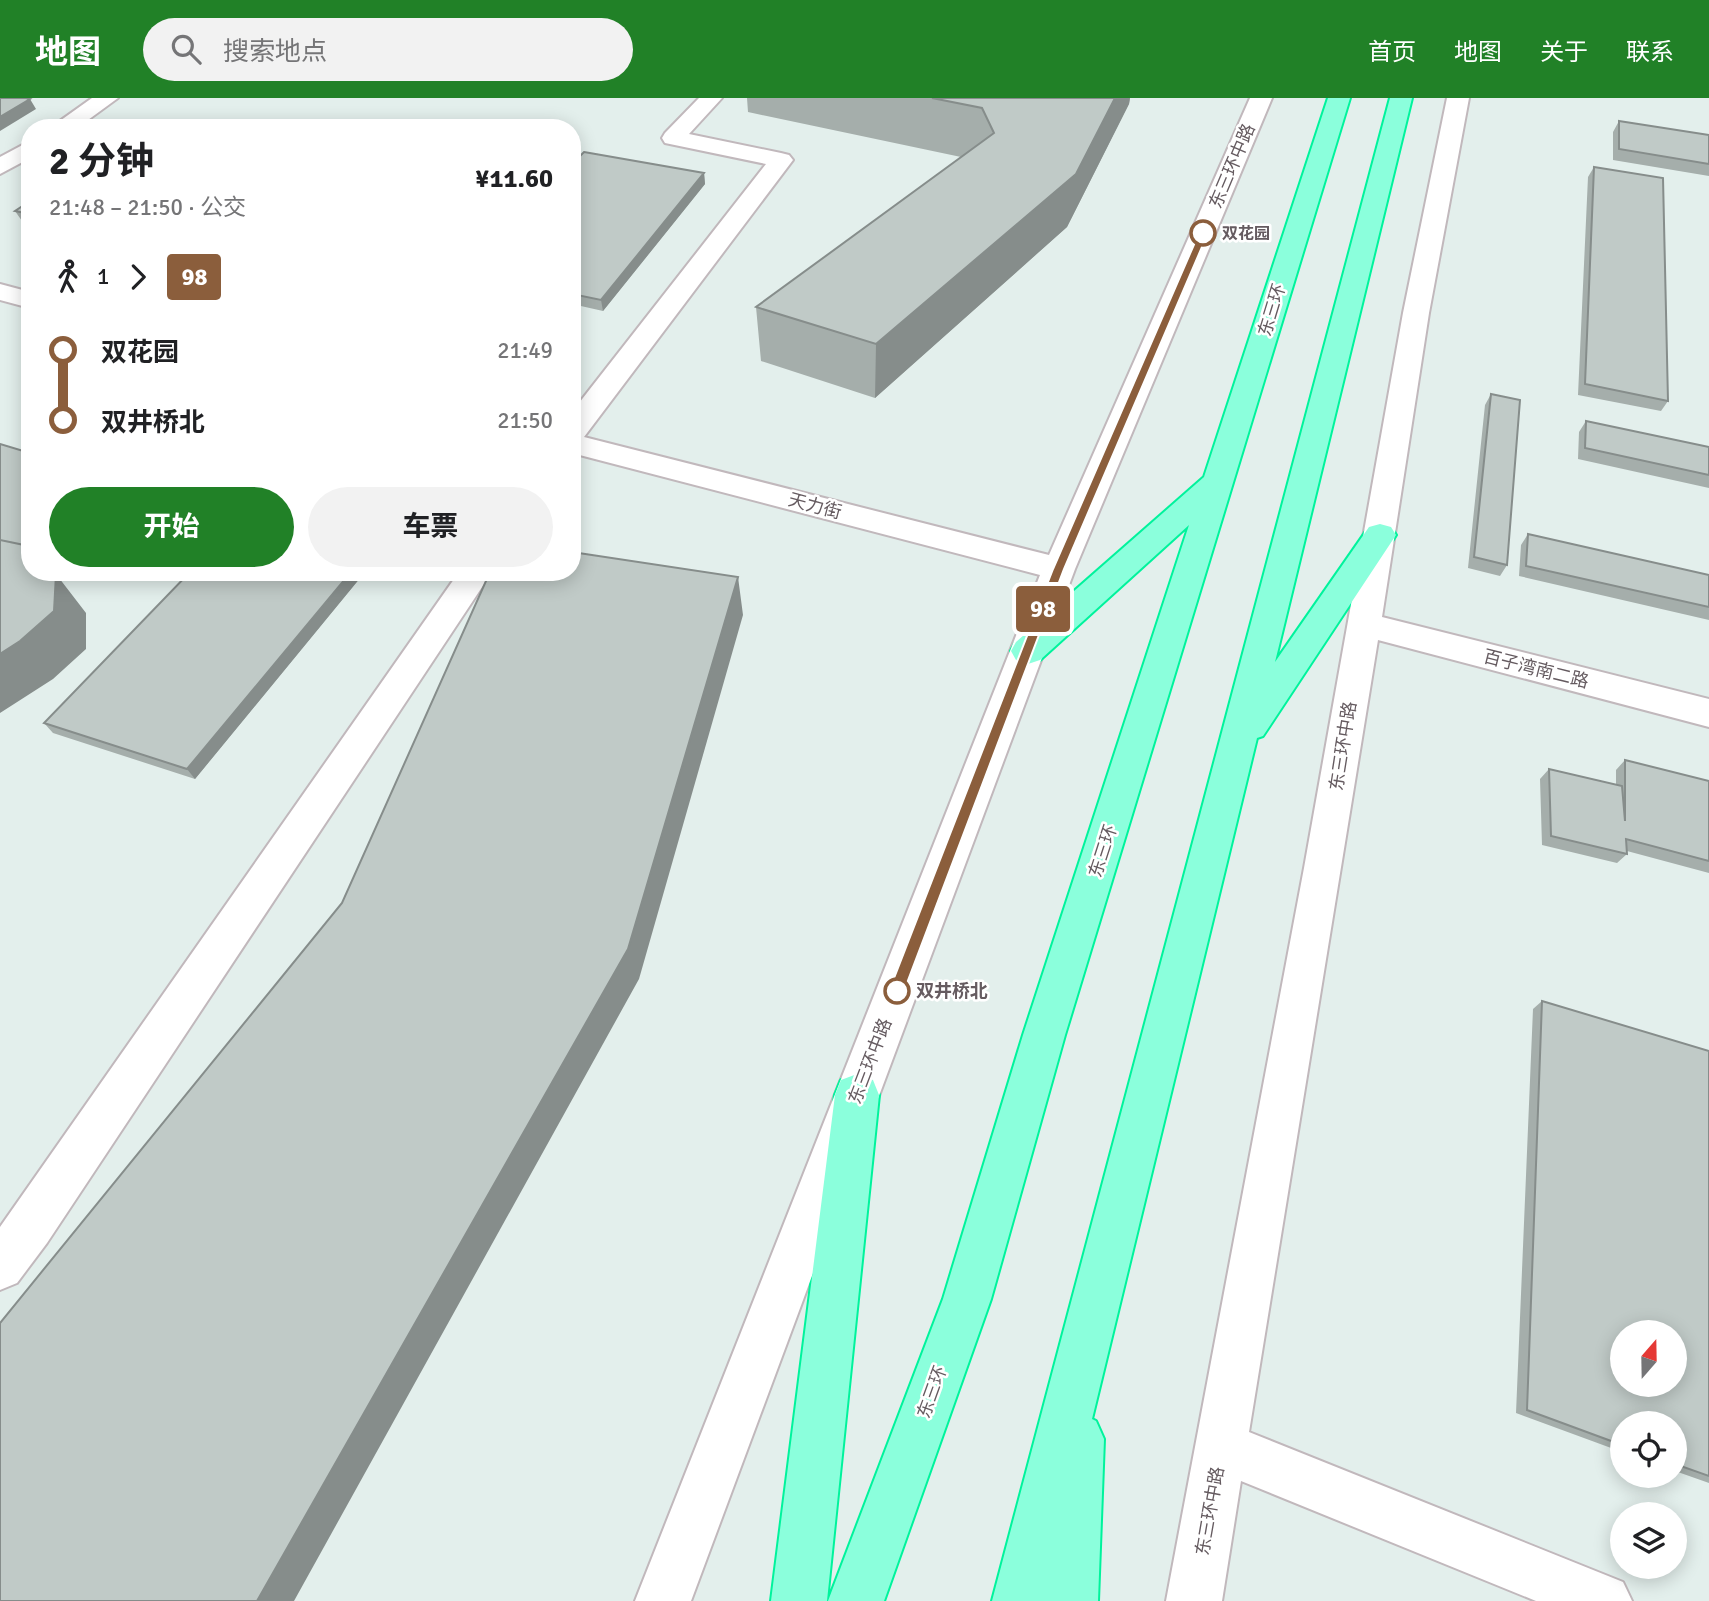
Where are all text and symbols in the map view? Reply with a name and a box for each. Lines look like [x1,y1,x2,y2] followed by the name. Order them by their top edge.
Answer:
[143,18,633,81] search box
[167,30,205,68] icon: search
[35,32,101,73] text: 地图
[223,36,327,68] text: 搜索地点
[1368,37,1416,67] text: 首页
[1454,37,1502,67] text: 地图
[1540,37,1588,67] text: 关于
[1626,37,1674,67] text: 联系
[1204,120,1260,212] street label: 东三环中路
[49,138,154,185] text: 2 分钟
[475,163,553,195] text: ¥11.60
[49,193,246,222] text: 21:48 – 21:50 · 公交
[1190,220,1216,246] marker: 双花园
[1222,224,1270,244] place label: 双花园
[49,258,87,296] icon: walk
[119,258,157,296] icon: forward
[97,262,109,291] text: 1
[181,262,207,292] text: 98
[1254,281,1290,339] street label: 东三环
[497,336,553,365] text: 21:49
[101,337,179,369] text: 双花园
[497,406,553,435] text: 21:50
[101,407,205,439] text: 双井桥北
[49,487,294,567] button: 开始
[308,487,553,567] button: 车票
[786,488,844,524] street label: 天力街
[1012,586,1074,632] line badge: 98
[1030,594,1056,624] text: 98
[1481,645,1591,693] street label: 百子湾南二路
[1325,700,1361,792] street label: 东三环中路
[1084,822,1122,880] street label: 东三环
[884,978,910,1004] marker: 双井桥北
[916,980,988,1002] place label: 双井桥北
[844,1015,896,1107] street label: 东三环中路
[1610,1320,1687,1396] north arrow
[1610,1320,1687,1579] map controls
[912,1363,952,1421] street label: 东三环
[1610,1411,1687,1488] button: locate
[1191,1465,1229,1557] street label: 东三环中路
[1610,1502,1687,1579] button: layers

